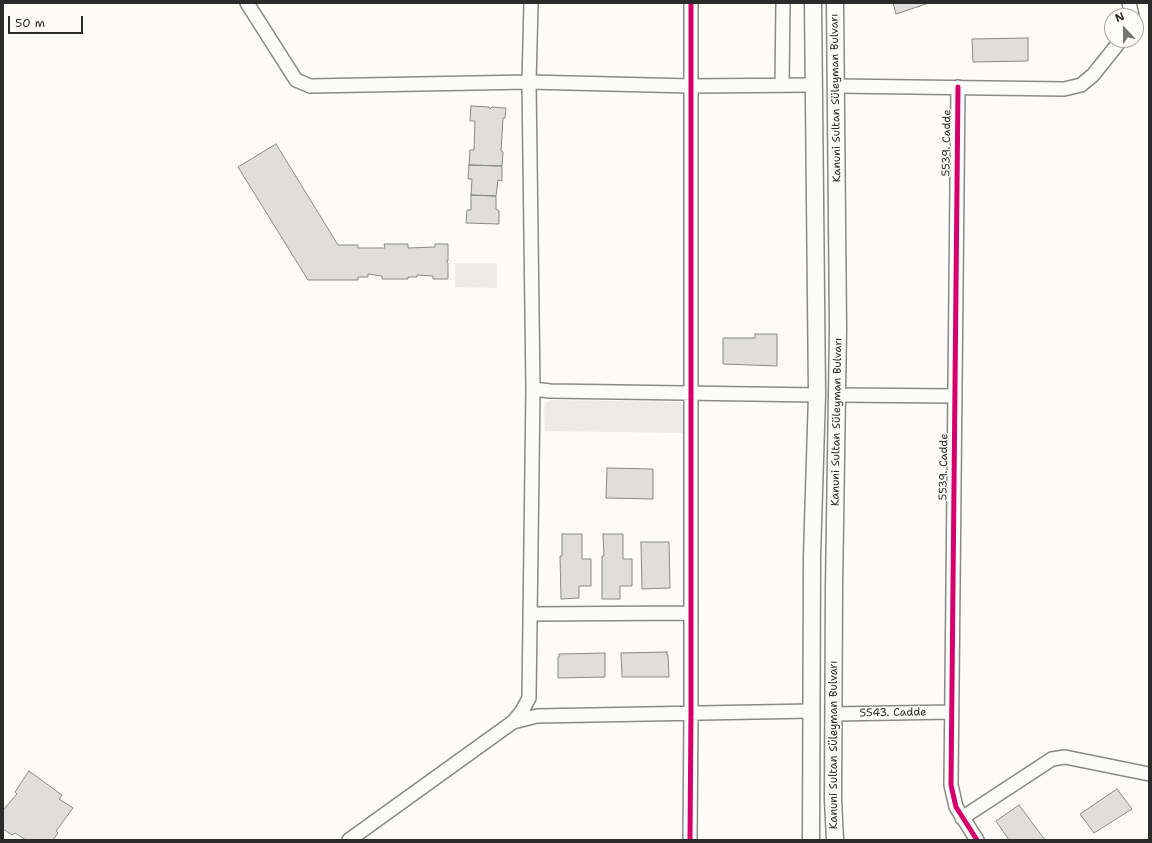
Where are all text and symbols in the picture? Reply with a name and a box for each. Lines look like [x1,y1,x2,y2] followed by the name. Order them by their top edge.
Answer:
[10,8,85,34] scale bar
[1104,8,1144,48] north arrow
[1113,9,1127,26] text: N
[828,14,844,182] street label: Kanuni Sultan Süleyman Bulvarı
[15,15,45,31] text: 50 m
[940,109,954,177] street label: 5539. Cadde
[829,338,845,506] street label: Kanuni Sultan Süleyman Bulvarı
[937,433,951,501] street label: 5539. Cadde
[827,661,841,829] street label: Kanuni Sultan Süleyman Bulvarı
[859,706,927,720] street label: 5543. Cadde

